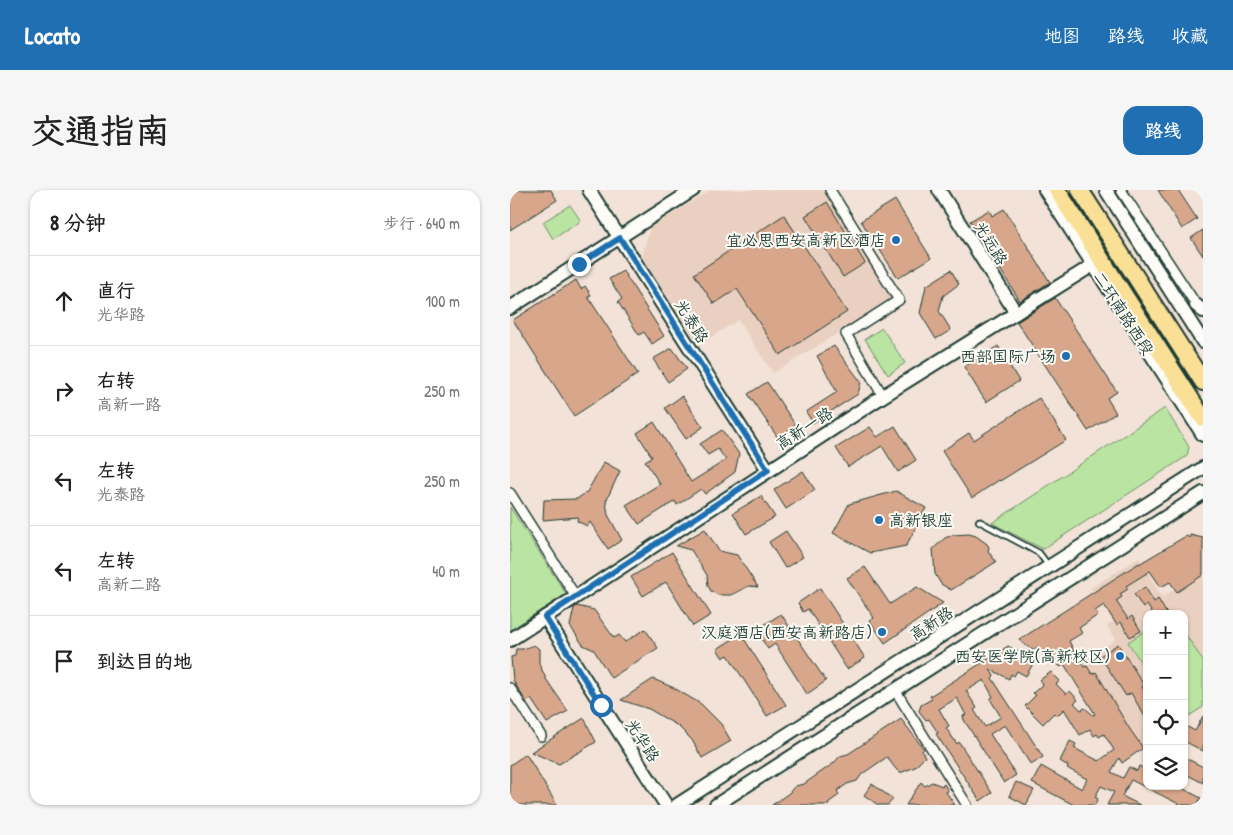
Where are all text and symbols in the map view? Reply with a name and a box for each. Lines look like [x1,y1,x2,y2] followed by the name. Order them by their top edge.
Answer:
[25,19,80,51] text: Locato
[1044,23,1080,48] text: 地图
[1108,23,1144,48] text: 路线
[1172,23,1208,48] text: 收藏
[1123,106,1203,155] button: 路线
[30,107,170,154] text: 交通指南
[50,208,106,237] text: 8 分钟
[383,212,460,234] text: 步行 · 640 m
[969,217,1013,269] street label: 光远路
[726,229,886,251] place label: 宜必思西安高新区酒店
[890,234,902,246] marker: 宜必思西安高新区酒店
[568,253,591,276] route end
[1089,267,1159,359] street label: 二环南路西段
[97,277,135,303] text: 直行
[50,287,78,315] icon: ahead
[425,290,460,312] text: 100 m
[670,295,714,347] street label: 光泰路
[97,303,145,325] text: 光华路
[960,345,1056,367] place label: 西部国际广场
[1060,350,1072,362] marker: 西部国际广场
[97,367,135,393] text: 右转
[50,377,78,405] icon: right
[424,380,460,402] text: 250 m
[97,393,161,415] text: 高新一路
[771,401,837,455] street label: 高新一路
[97,457,135,483] text: 左转
[50,467,78,495] icon: left
[424,470,460,492] text: 250 m
[97,483,145,505] text: 光泰路
[889,509,953,531] place label: 高新银座
[873,514,885,526] marker: 高新银座
[97,547,135,573] text: 左转
[50,557,78,585] icon: left
[432,560,460,582] text: 40 m
[97,573,161,595] text: 高新二路
[905,601,957,645] street label: 高新路
[1143,610,1188,790] map controls
[1143,610,1188,655] button: +
[701,621,872,643] place label: 汉庭酒店(西安高新路店)
[876,626,888,638] marker: 汉庭酒店(西安高新路店)
[955,645,1110,667] place label: 西安医学院(高新校区)
[50,647,78,675] icon: arrive
[97,648,192,674] text: 到达目的地
[1114,650,1126,662] marker: 西安医学院(高新校区)
[1143,655,1188,700] button: −
[590,694,613,717] route start
[1143,700,1188,745] button: locate
[621,714,665,766] street label: 光华路
[1143,745,1188,790] button: layers

